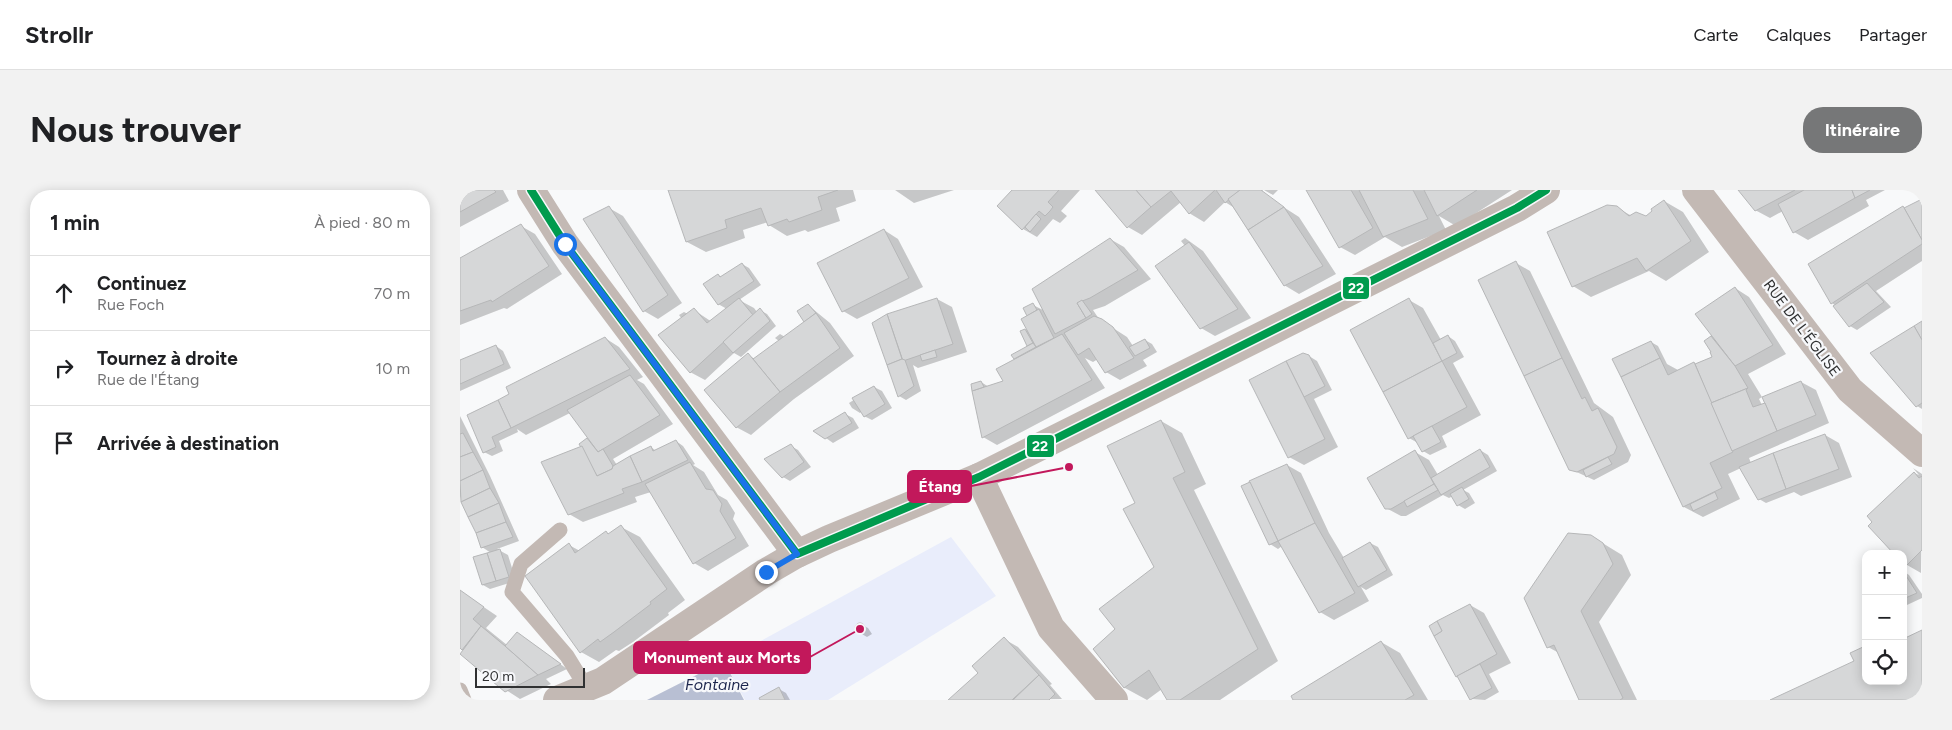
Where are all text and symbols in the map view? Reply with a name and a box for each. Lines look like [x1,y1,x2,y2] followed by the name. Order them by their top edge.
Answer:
[25,20,93,49] text: Strollr
[1693,24,1738,46] text: Carte
[1766,24,1831,46] text: Calques
[1859,24,1927,46] text: Partager
[1803,107,1922,153] button: Itinéraire
[30,109,241,151] text: Nous trouver
[50,210,100,235] text: 1 min
[314,213,410,232] text: À pied · 80 m
[554,233,577,256] route start
[97,272,186,295] text: Continuez
[1342,276,1370,300] line badge: 22
[1760,276,1844,380] street label: RUE DE L'ÉGLISE
[50,279,78,307] icon: ahead
[1348,280,1364,297] text: 22
[374,284,410,303] text: 70 m
[97,295,164,314] text: Rue Foch
[97,347,238,370] text: Tournez à droite
[50,354,78,382] icon: right
[376,359,410,378] text: 10 m
[97,370,199,389] text: Rue de l'Étang
[50,429,78,457] icon: arrive
[97,432,279,455] text: Arrivée à destination
[1026,434,1055,458] line badge: 22
[1032,438,1048,455] text: 22
[908,471,971,502] callout: Étang
[919,477,961,496] text: Étang
[1862,550,1907,685] map controls
[1862,550,1907,595] button: +
[755,561,778,584] route end
[1862,595,1907,640] button: −
[1862,640,1907,685] button: locate
[634,642,810,673] callout: Monument aux Morts
[644,648,801,667] text: Monument aux Morts
[475,665,585,688] scale bar
[482,668,514,685] text: 20 m
[685,675,749,694] water label: Fontaine

